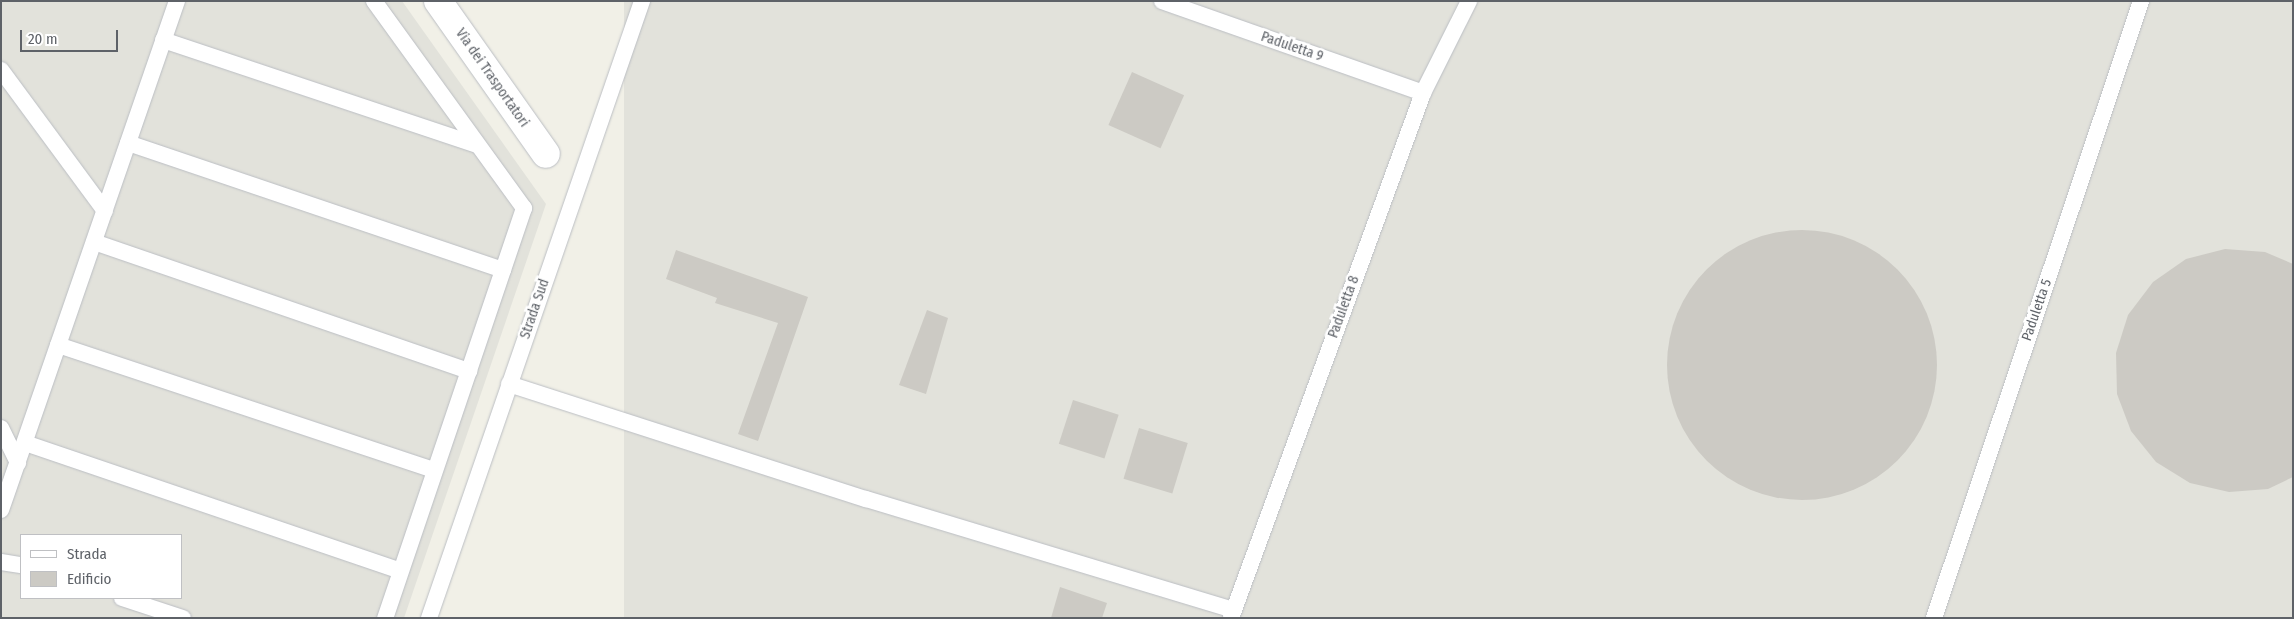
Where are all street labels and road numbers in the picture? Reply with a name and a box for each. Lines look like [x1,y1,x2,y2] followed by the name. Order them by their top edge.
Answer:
[452,25,532,131] street label: Via dei Trasportatori
[1259,29,1325,65] street label: Paduletta 9
[1325,274,1363,340] street label: Paduletta 8
[517,277,553,341] street label: Strada Sud
[2019,277,2055,343] street label: Paduletta 5

